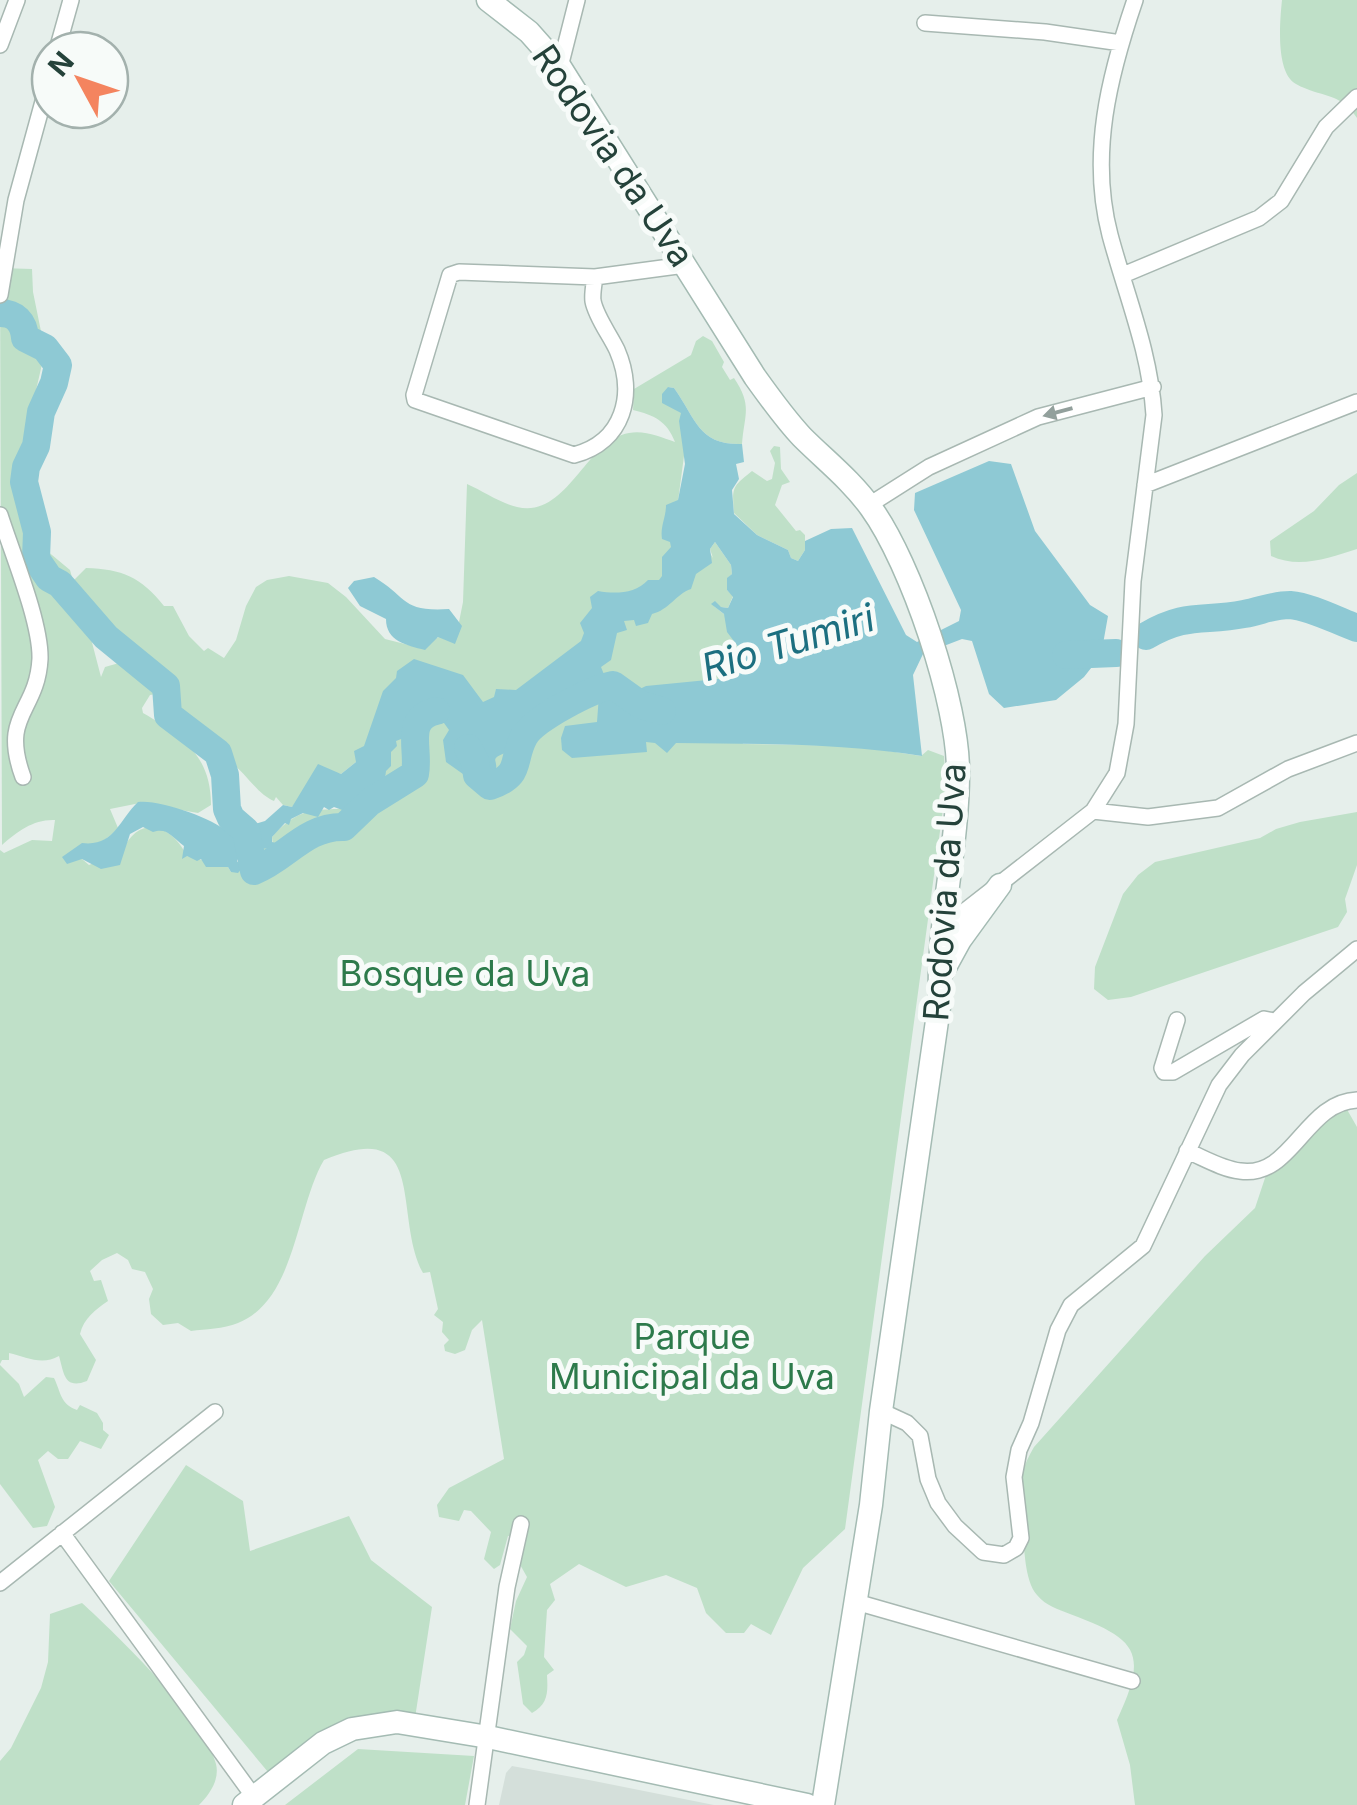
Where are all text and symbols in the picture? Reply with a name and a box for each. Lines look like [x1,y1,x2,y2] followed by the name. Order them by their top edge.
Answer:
[30,30,130,130] north arrow
[524,37,704,274] street label: Rodovia da Uva
[41,45,81,83] text: N
[1042,404,1073,420] one-way arrow
[696,594,880,690] water label: Rio Tumiri
[914,762,974,1022] street label: Rodovia da Uva
[340,952,590,994] park label: Bosque da Uva
[549,1315,835,1397] park label: Parque Municipal da Uva

